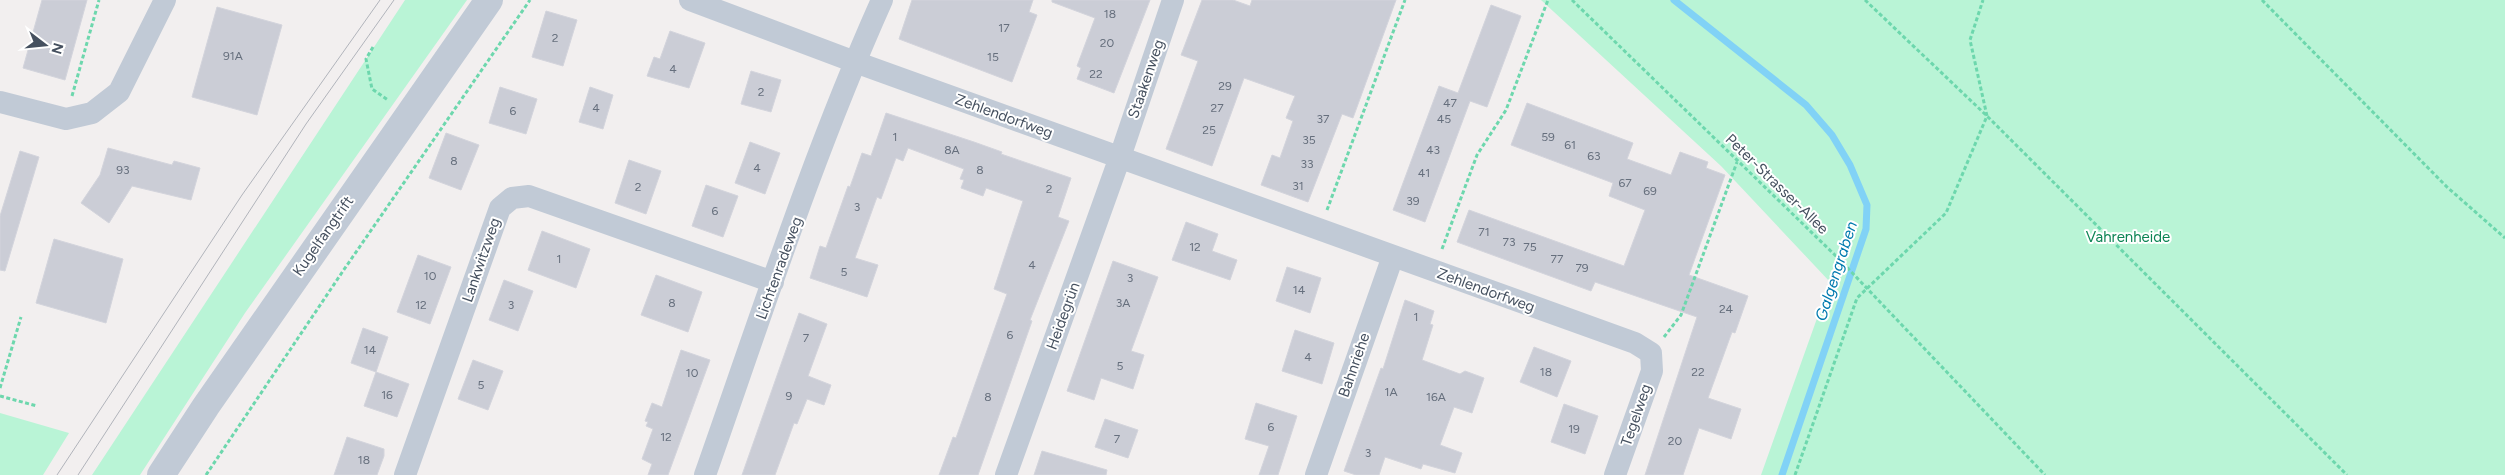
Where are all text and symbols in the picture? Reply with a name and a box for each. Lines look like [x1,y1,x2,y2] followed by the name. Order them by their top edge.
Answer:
[1104,7,1116,21] house number: 18
[20,20,70,70] north arrow
[998,21,1010,35] house number: 17
[552,31,558,45] house number: 2
[1100,36,1115,50] house number: 20
[1124,37,1168,121] street label: Staakenweg
[47,41,67,56] text: N
[223,49,243,63] house number: 91A
[987,50,999,64] house number: 15
[669,62,677,76] house number: 4
[1089,67,1103,81] house number: 22
[1218,79,1232,93] house number: 29
[758,85,764,99] house number: 2
[953,90,1055,142] street label: Zehlendorfweg
[1443,96,1457,110] house number: 47
[592,101,600,115] house number: 4
[1210,101,1224,115] house number: 27
[510,104,517,118] house number: 6
[1317,112,1330,126] house number: 37
[1437,112,1451,126] house number: 45
[1202,123,1216,137] house number: 25
[893,130,897,144] house number: 1
[1541,130,1555,144] house number: 59
[1722,130,1832,238] street label: Peter-Strasser-Allee
[1302,133,1316,147] house number: 35
[1564,138,1576,152] house number: 61
[944,143,960,157] house number: 8A
[1426,143,1440,157] house number: 43
[1587,149,1601,163] house number: 63
[450,154,458,168] house number: 8
[1300,157,1314,171] house number: 33
[753,161,761,175] house number: 4
[116,163,130,177] house number: 93
[976,163,984,177] house number: 8
[1418,166,1430,180] house number: 41
[1618,176,1632,190] house number: 67
[1292,179,1304,193] house number: 31
[635,180,641,194] house number: 2
[1046,182,1052,196] house number: 2
[1643,184,1657,198] house number: 69
[289,192,357,279] street label: Kugelfangtrift
[1406,194,1420,208] house number: 39
[854,200,860,214] house number: 3
[712,204,719,218] house number: 6
[752,214,806,322] street label: Lichtenradeweg
[458,215,504,305] street label: Lankwitzweg
[1811,219,1861,323] water label: Galgengraben
[1478,225,1490,239] house number: 71
[2086,228,2170,246] park label: Vahrenheide
[1503,235,1515,249] house number: 73
[1189,240,1201,254] house number: 12
[1523,240,1537,254] house number: 75
[557,252,561,266] house number: 1
[1551,252,1564,266] house number: 77
[1028,258,1036,272] house number: 4
[1575,261,1589,275] house number: 79
[1435,264,1537,316] street label: Zehlendorfweg
[841,265,848,279] house number: 5
[424,269,437,283] house number: 10
[1127,271,1133,285] house number: 3
[1042,280,1084,352] street label: Heidegrün
[1293,283,1306,297] house number: 14
[668,296,676,310] house number: 8
[1116,296,1130,310] house number: 3A
[415,298,427,312] house number: 12
[508,298,514,312] house number: 3
[1719,302,1734,316] house number: 24
[1414,310,1418,324] house number: 1
[1007,328,1014,342] house number: 6
[1335,330,1373,400] street label: Bahnriehe
[803,331,810,345] house number: 7
[364,343,377,357] house number: 14
[1304,350,1312,364] house number: 4
[1117,359,1124,373] house number: 5
[1540,365,1552,379] house number: 18
[1691,365,1705,379] house number: 22
[686,366,699,380] house number: 10
[478,378,485,392] house number: 5
[1617,382,1655,448] street label: Tegelweg
[1384,385,1398,399] house number: 1A
[381,388,393,402] house number: 16
[786,389,793,403] house number: 9
[984,390,992,404] house number: 8
[1426,390,1446,404] house number: 16A
[1268,420,1275,434] house number: 6
[1568,422,1580,436] house number: 19
[660,430,672,444] house number: 12
[1114,432,1121,446] house number: 7
[1668,434,1683,448] house number: 20
[1365,446,1371,460] house number: 3
[358,453,370,467] house number: 18

